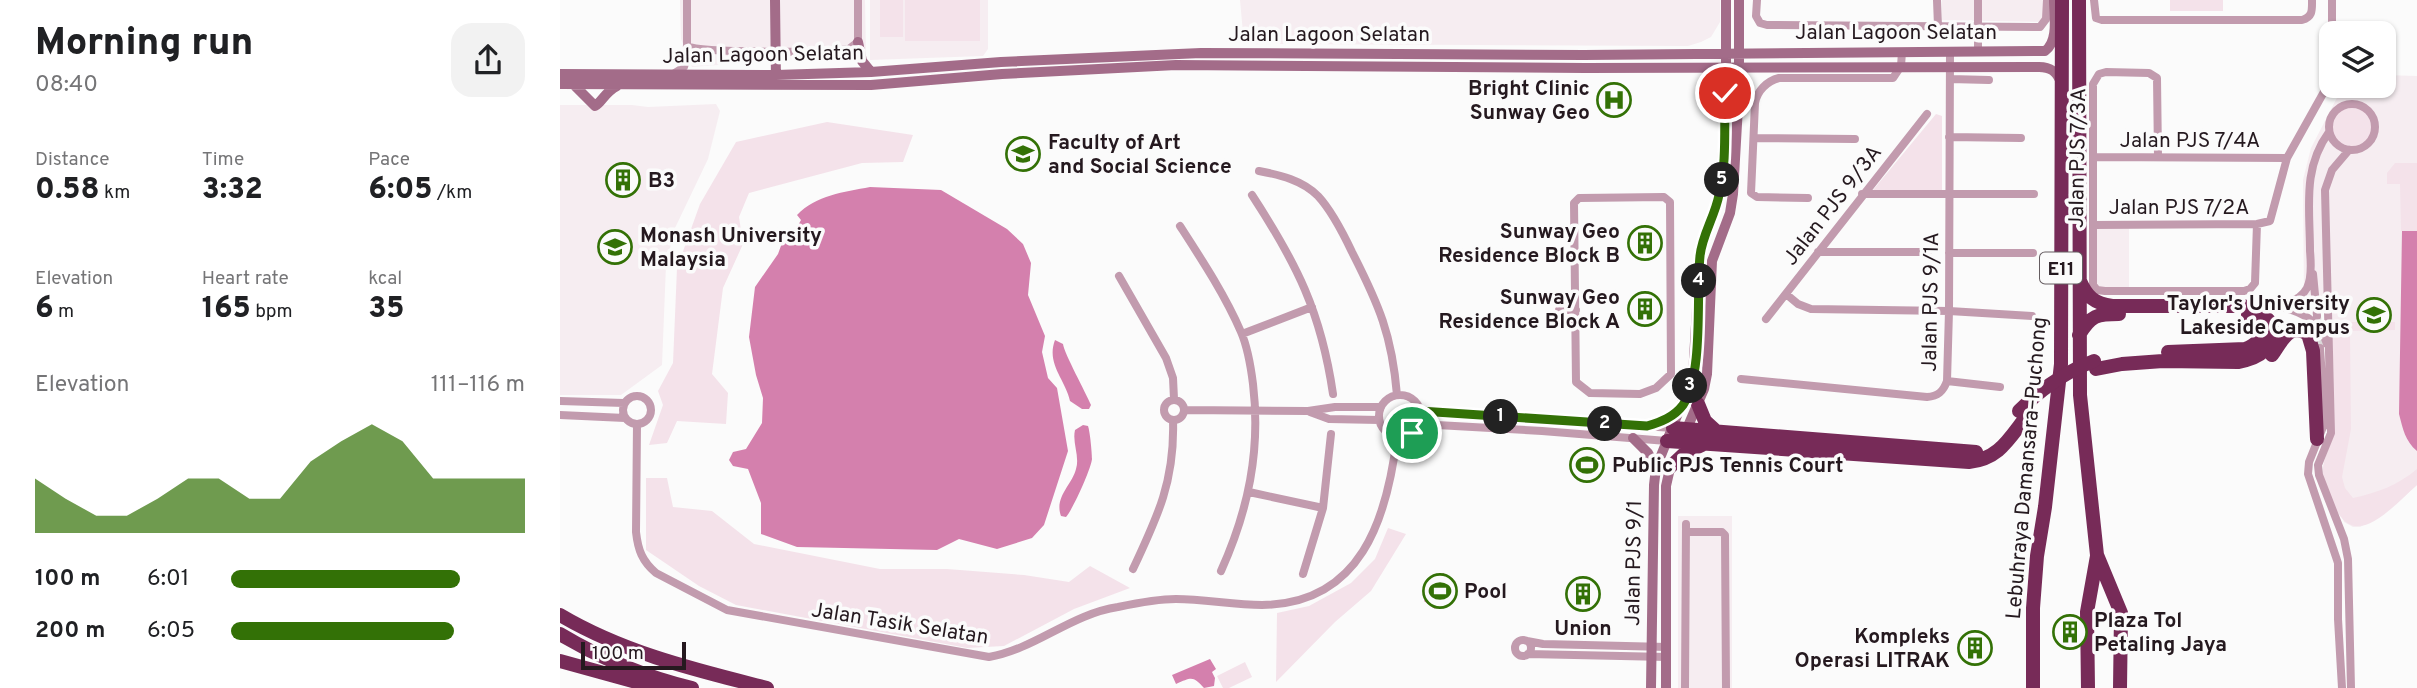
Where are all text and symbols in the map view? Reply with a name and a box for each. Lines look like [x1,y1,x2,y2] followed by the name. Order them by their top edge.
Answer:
[35,20,253,69] text: Morning run
[1795,20,1997,47] street label: Jalan Lagoon Selatan
[2319,21,2396,98] map controls
[2319,21,2396,98] button: layers
[1228,22,1430,49] street label: Jalan Lagoon Selatan
[451,23,525,97] button: share
[662,40,864,71] street label: Jalan Lagoon Selatan
[1695,63,1755,123] pin
[35,71,98,100] text: 08:40
[1706,74,1744,112] icon: check
[1468,76,1590,127] place label: Bright Clinic Sunway Geo
[1595,81,1633,119] hospital icon: Bright Clinic Sunway Geo
[2064,88,2093,229] street label: Jalan PJS 7/3A
[2120,128,2260,155] street label: Jalan PJS 7/4A
[1048,130,1232,181] place label: Faculty of Art and Social Science
[1004,135,1042,173] school or university icon: Faculty of Art and Social Science
[1778,140,1889,271] street label: Jalan PJS 9/3A
[35,148,110,172] text: Distance
[202,148,244,172] text: Time
[368,148,410,172] text: Pace
[604,161,642,199] building icon: B3
[1704,162,1740,198] pin: 5
[1716,167,1727,191] text: 5
[648,168,675,195] place label: B3
[35,172,100,209] text: 0.58
[202,172,263,209] text: 3:32
[368,172,433,209] text: 6:05
[100,181,130,205] text: km
[433,181,472,205] text: /km
[2109,195,2249,222] street label: Jalan PJS 7/2A
[1438,219,1620,270] place label: Sunway Geo Residence Block B
[640,223,822,274] place label: Monash University Malaysia
[1626,224,1664,262] building icon: Sunway Geo Residence Block B
[596,228,634,266] school or university icon: Monash University Malaysia
[1917,232,1946,372] street label: Jalan PJS 9/1A
[2040,252,2082,284] road number: E11
[1682,264,1716,298] pin: 4
[35,267,113,291] text: Elevation
[202,267,289,291] text: Heart rate
[368,267,402,291] text: kcal
[1692,268,1705,292] text: 4
[1438,285,1620,336] place label: Sunway Geo Residence Block A
[1626,290,1664,328] building icon: Sunway Geo Residence Block A
[35,291,54,328] text: 6
[202,291,251,328] text: 165
[368,291,405,328] text: 35
[2167,291,2350,342] place label: Taylor's University Lakeside Campus
[2355,296,2393,334] school or university icon: Taylor's University Lakeside Campus
[54,300,74,324] text: m
[251,300,293,324] text: bpm
[2001,316,2054,621] street label: Lebuhraya Damansara–Puchong
[1672,368,1708,404] pin: 3
[35,371,130,400] text: Elevation
[431,371,525,400] text: 111–116 m
[1684,373,1695,397] text: 3
[1483,400,1518,434] pin: 1
[1382,403,1442,463] pin
[1497,404,1504,428] text: 1
[1588,406,1622,442] pin: 2
[1599,411,1610,435] text: 2
[1393,414,1431,452] icon: arrive
[1568,446,1606,484] sports icon: Public PJS Tennis Court
[1612,453,1843,480] place label: Public PJS Tennis Court
[1620,500,1649,626] street label: Jalan PJS 9/1
[35,565,100,594] text: 100 m
[147,565,189,594] text: 6:01
[1421,572,1459,610] sports icon: Pool
[1564,575,1602,613] building icon: Union
[1464,579,1507,606] place label: Pool
[809,597,990,652] street label: Jalan Tasik Selatan
[2094,608,2227,659] place label: Plaza Tol Petaling Jaya
[2051,613,2089,651] building icon: Plaza Tol Petaling Jaya
[1554,616,1612,643] place label: Union
[35,617,105,646] text: 200 m
[147,617,195,646] text: 6:05
[1794,624,1950,675] place label: Kompleks Operasi LITRAK
[1956,629,1994,667] building icon: Kompleks Operasi LITRAK
[581,639,686,671] scale bar
[592,642,644,666] text: 100 m

